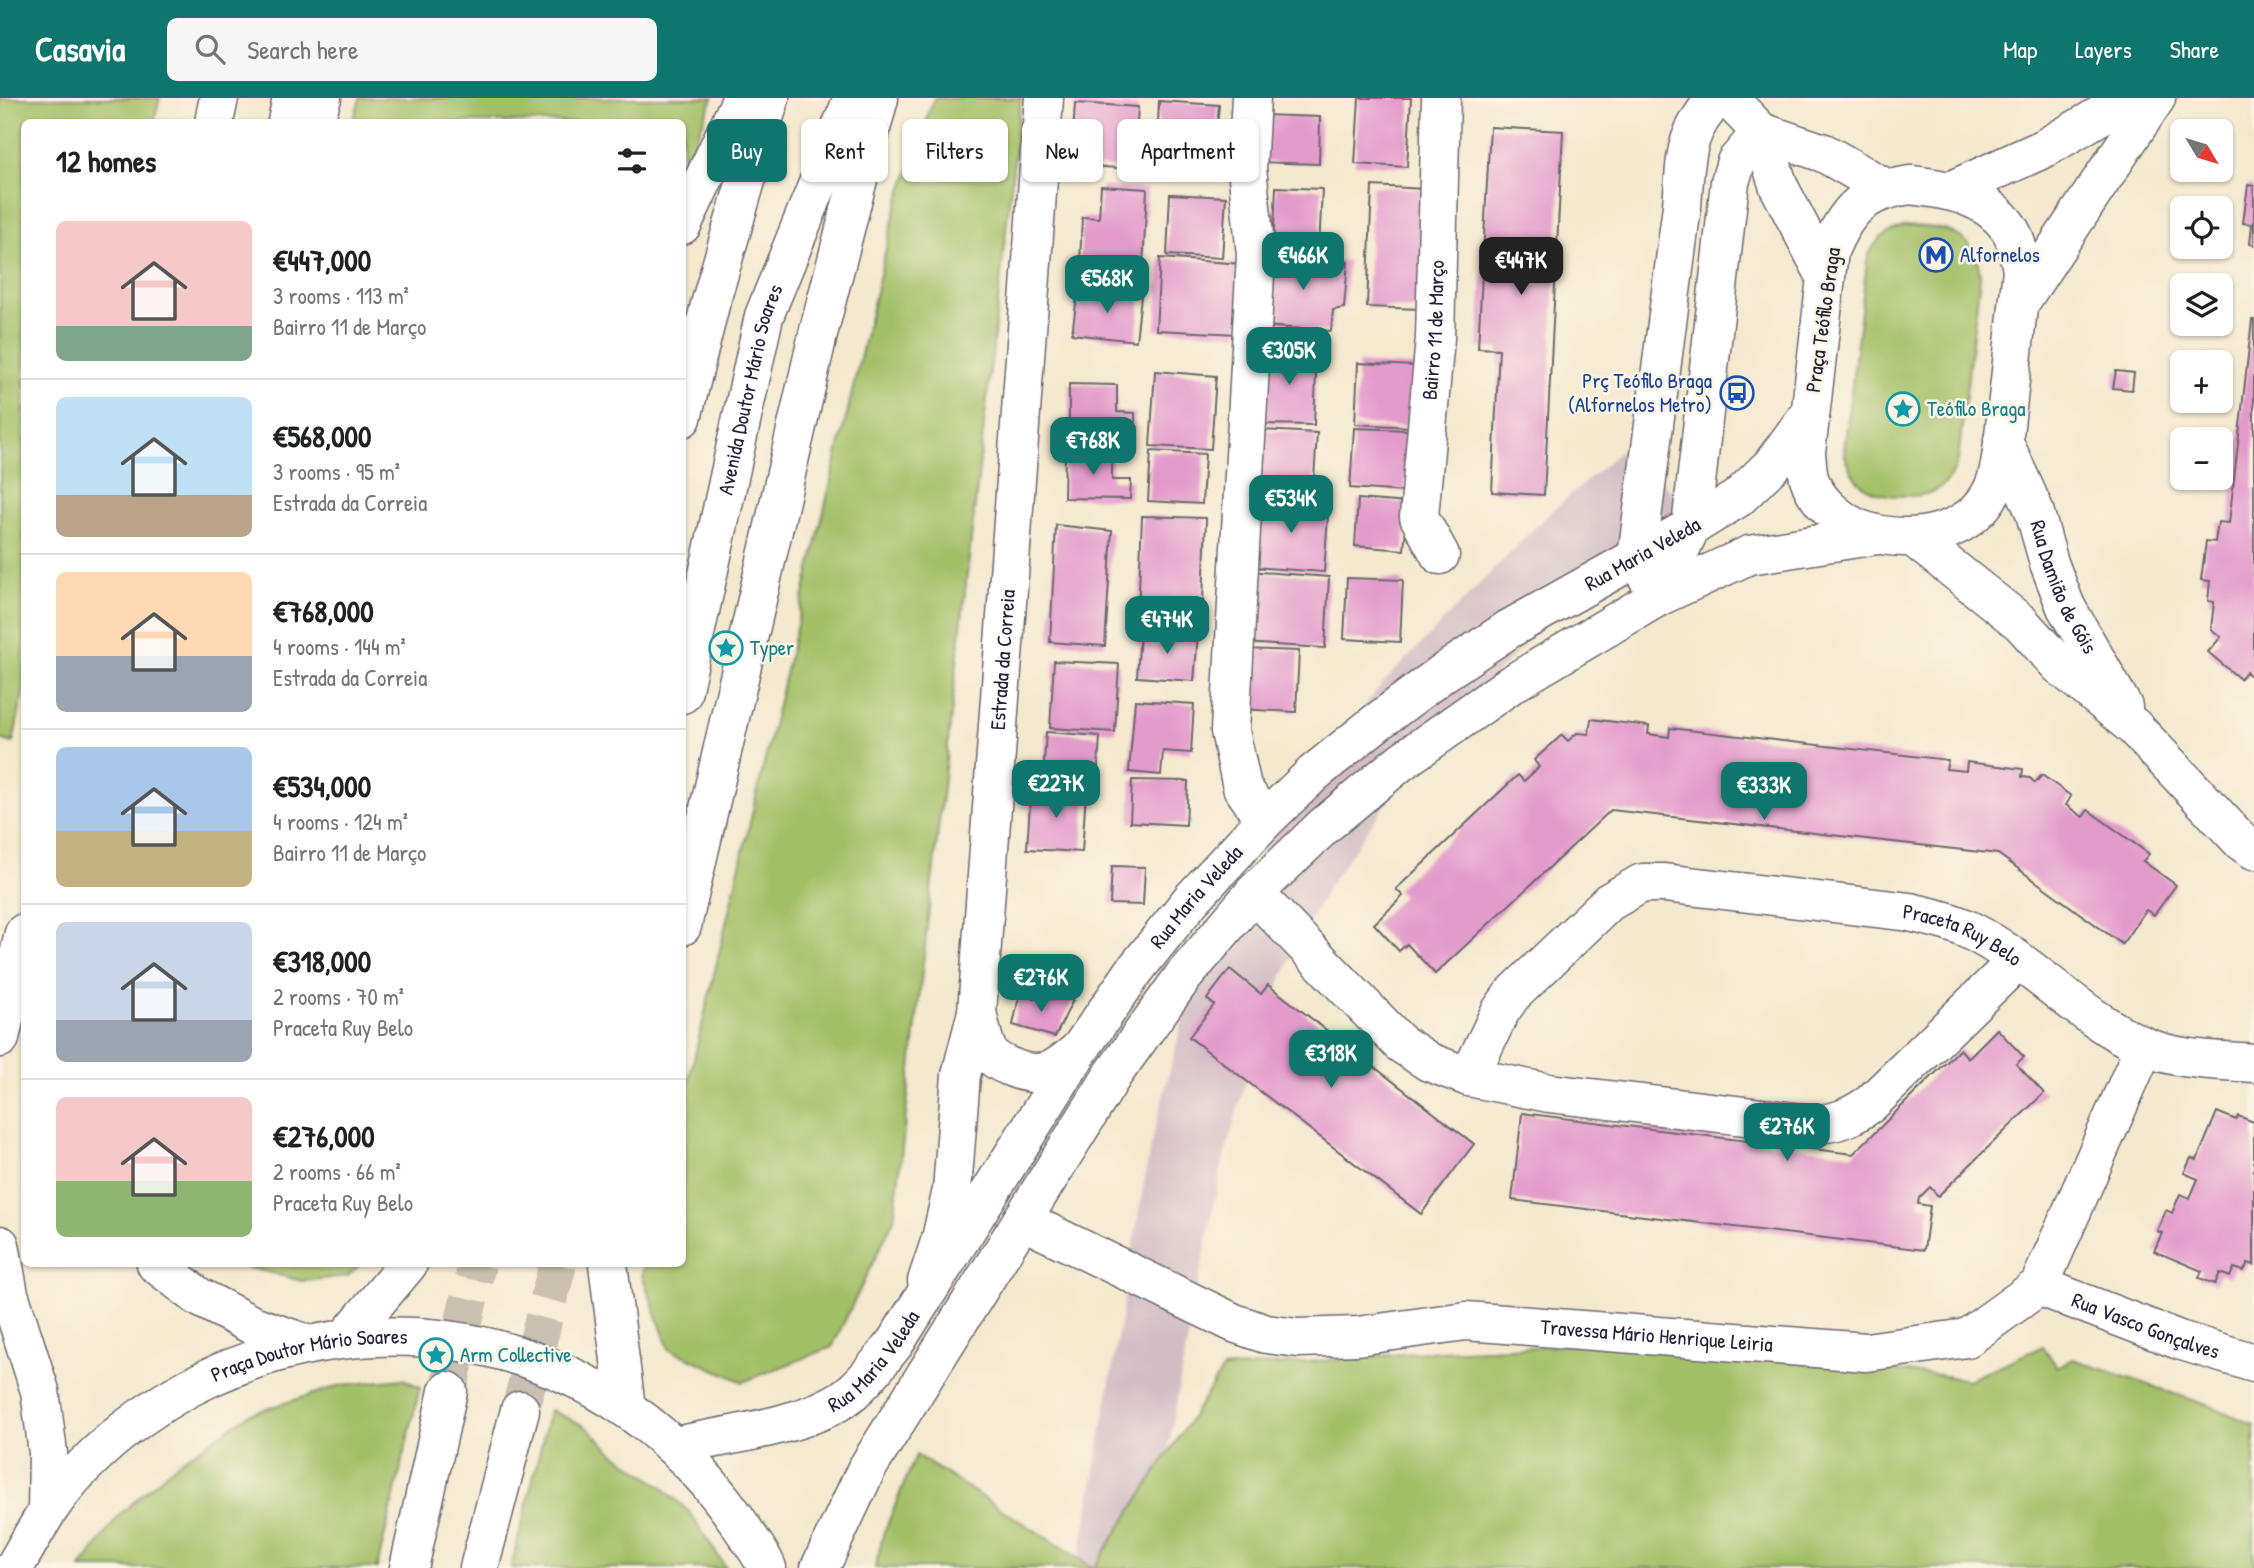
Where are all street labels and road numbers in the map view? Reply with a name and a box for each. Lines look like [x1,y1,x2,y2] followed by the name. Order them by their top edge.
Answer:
[1798,246,1847,394] street label: Praça Teófilo Braga
[1415,260,1451,401] street label: Bairro 11 de Março
[711,280,789,497] street label: Avenida Doutor Mário Soares
[1579,510,1706,598] street label: Rua Maria Veleda
[2024,517,2105,659] street label: Rua Damião de Góis
[983,588,1022,731] street label: Estrada da Correia
[1143,839,1249,954] street label: Rua Maria Veleda
[1901,896,2028,973] street label: Praceta Ruy Belo
[2068,1285,2223,1366] street label: Rua Vasco Gonçalves
[823,1305,926,1419] street label: Rua Maria Veleda
[1539,1312,1774,1359] street label: Travessa Mário Henrique Leiria
[206,1322,408,1389] street label: Praça Doutor Mário Soares

